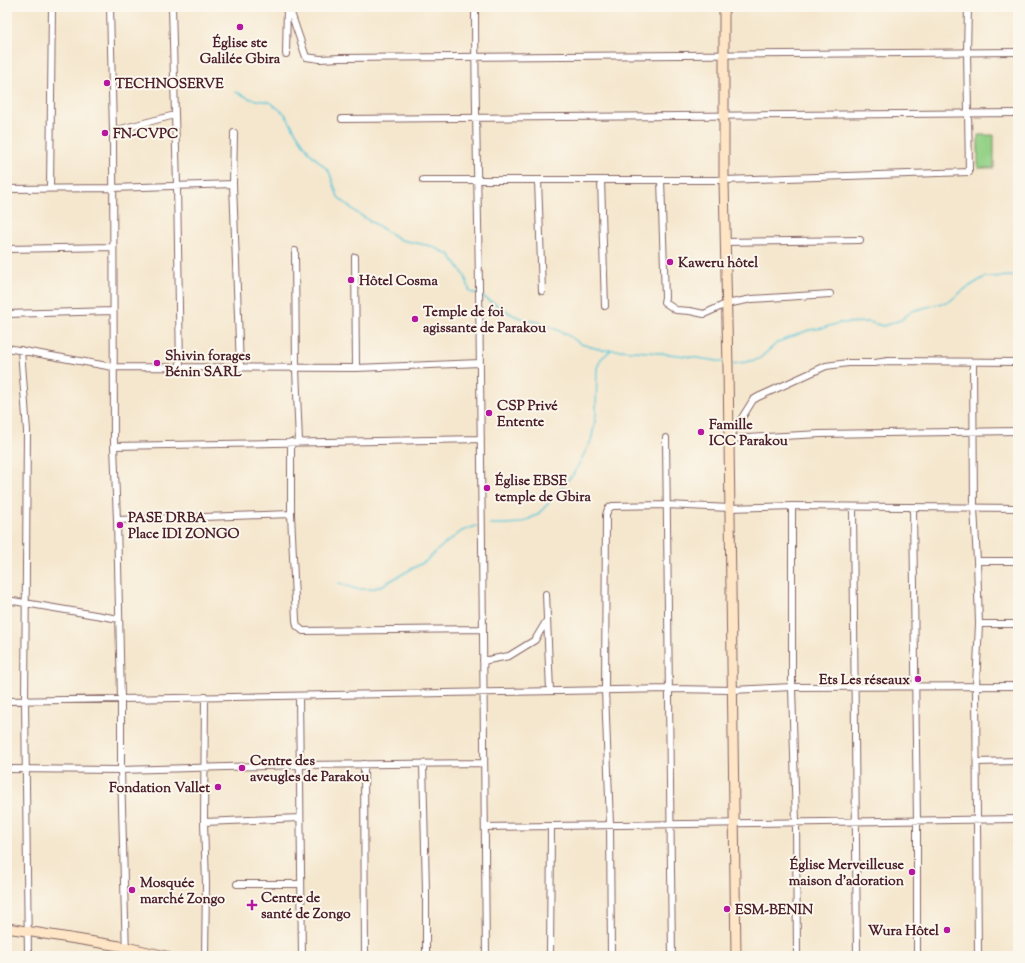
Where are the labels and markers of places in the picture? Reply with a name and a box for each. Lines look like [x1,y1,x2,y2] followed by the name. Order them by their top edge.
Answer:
[235,22,245,32] marker: Église ste Galilée Gbira
[200,33,281,70] place label: Église ste Galilée Gbira
[115,75,224,95] place label: TECHNOSERVE
[102,78,112,88] marker: TECHNOSERVE
[113,125,178,145] place label: FN-CVPC
[100,128,110,138] marker: FN-CVPC
[678,254,758,274] place label: Kaweru hôtel
[665,257,675,267] marker: Kaweru hôtel
[359,272,438,292] place label: Hôtel Cosma
[346,275,356,285] marker: Hôtel Cosma
[423,303,547,339] place label: Temple de foi agissante de Parakou
[410,314,420,324] marker: Temple de foi agissante de Parakou
[165,347,251,383] place label: Shivin forages Bénin SARL
[152,358,162,368] marker: Shivin forages Bénin SARL
[497,397,558,433] place label: CSP Privé Entente
[484,408,494,418] marker: CSP Privé Entente
[709,416,789,452] place label: Famille ICC Parakou
[696,427,706,437] marker: Famille ICC Parakou
[495,471,592,508] place label: Église EBSE temple de Gbira
[482,483,492,493] marker: Église EBSE temple de Gbira
[128,509,239,545] place label: PASE DRBA Place IDI ZONGO
[115,520,125,530] marker: PASE DRBA Place IDI ZONGO
[819,671,910,691] place label: Ets Les réseaux
[913,674,923,684] marker: Ets Les réseaux
[250,752,370,788] place label: Centre des aveugles de Parakou
[237,763,247,773] marker: Centre des aveugles de Parakou
[109,779,210,799] place label: Fondation Vallet
[213,782,223,792] marker: Fondation Vallet
[789,855,905,892] place label: Église Merveilleuse maison d'adoration
[907,867,917,877] marker: Église Merveilleuse maison d'adoration
[140,874,225,910] place label: Mosquée marché Zongo
[127,885,137,895] marker: Mosquée marché Zongo
[261,889,351,925] place label: Centre de santé de Zongo
[246,899,258,911] marker: Centre de santé de Zongo
[735,901,813,921] place label: ESM-BENIN
[722,904,732,914] marker: ESM-BENIN
[868,922,939,942] place label: Wura Hôtel
[942,925,952,935] marker: Wura Hôtel

